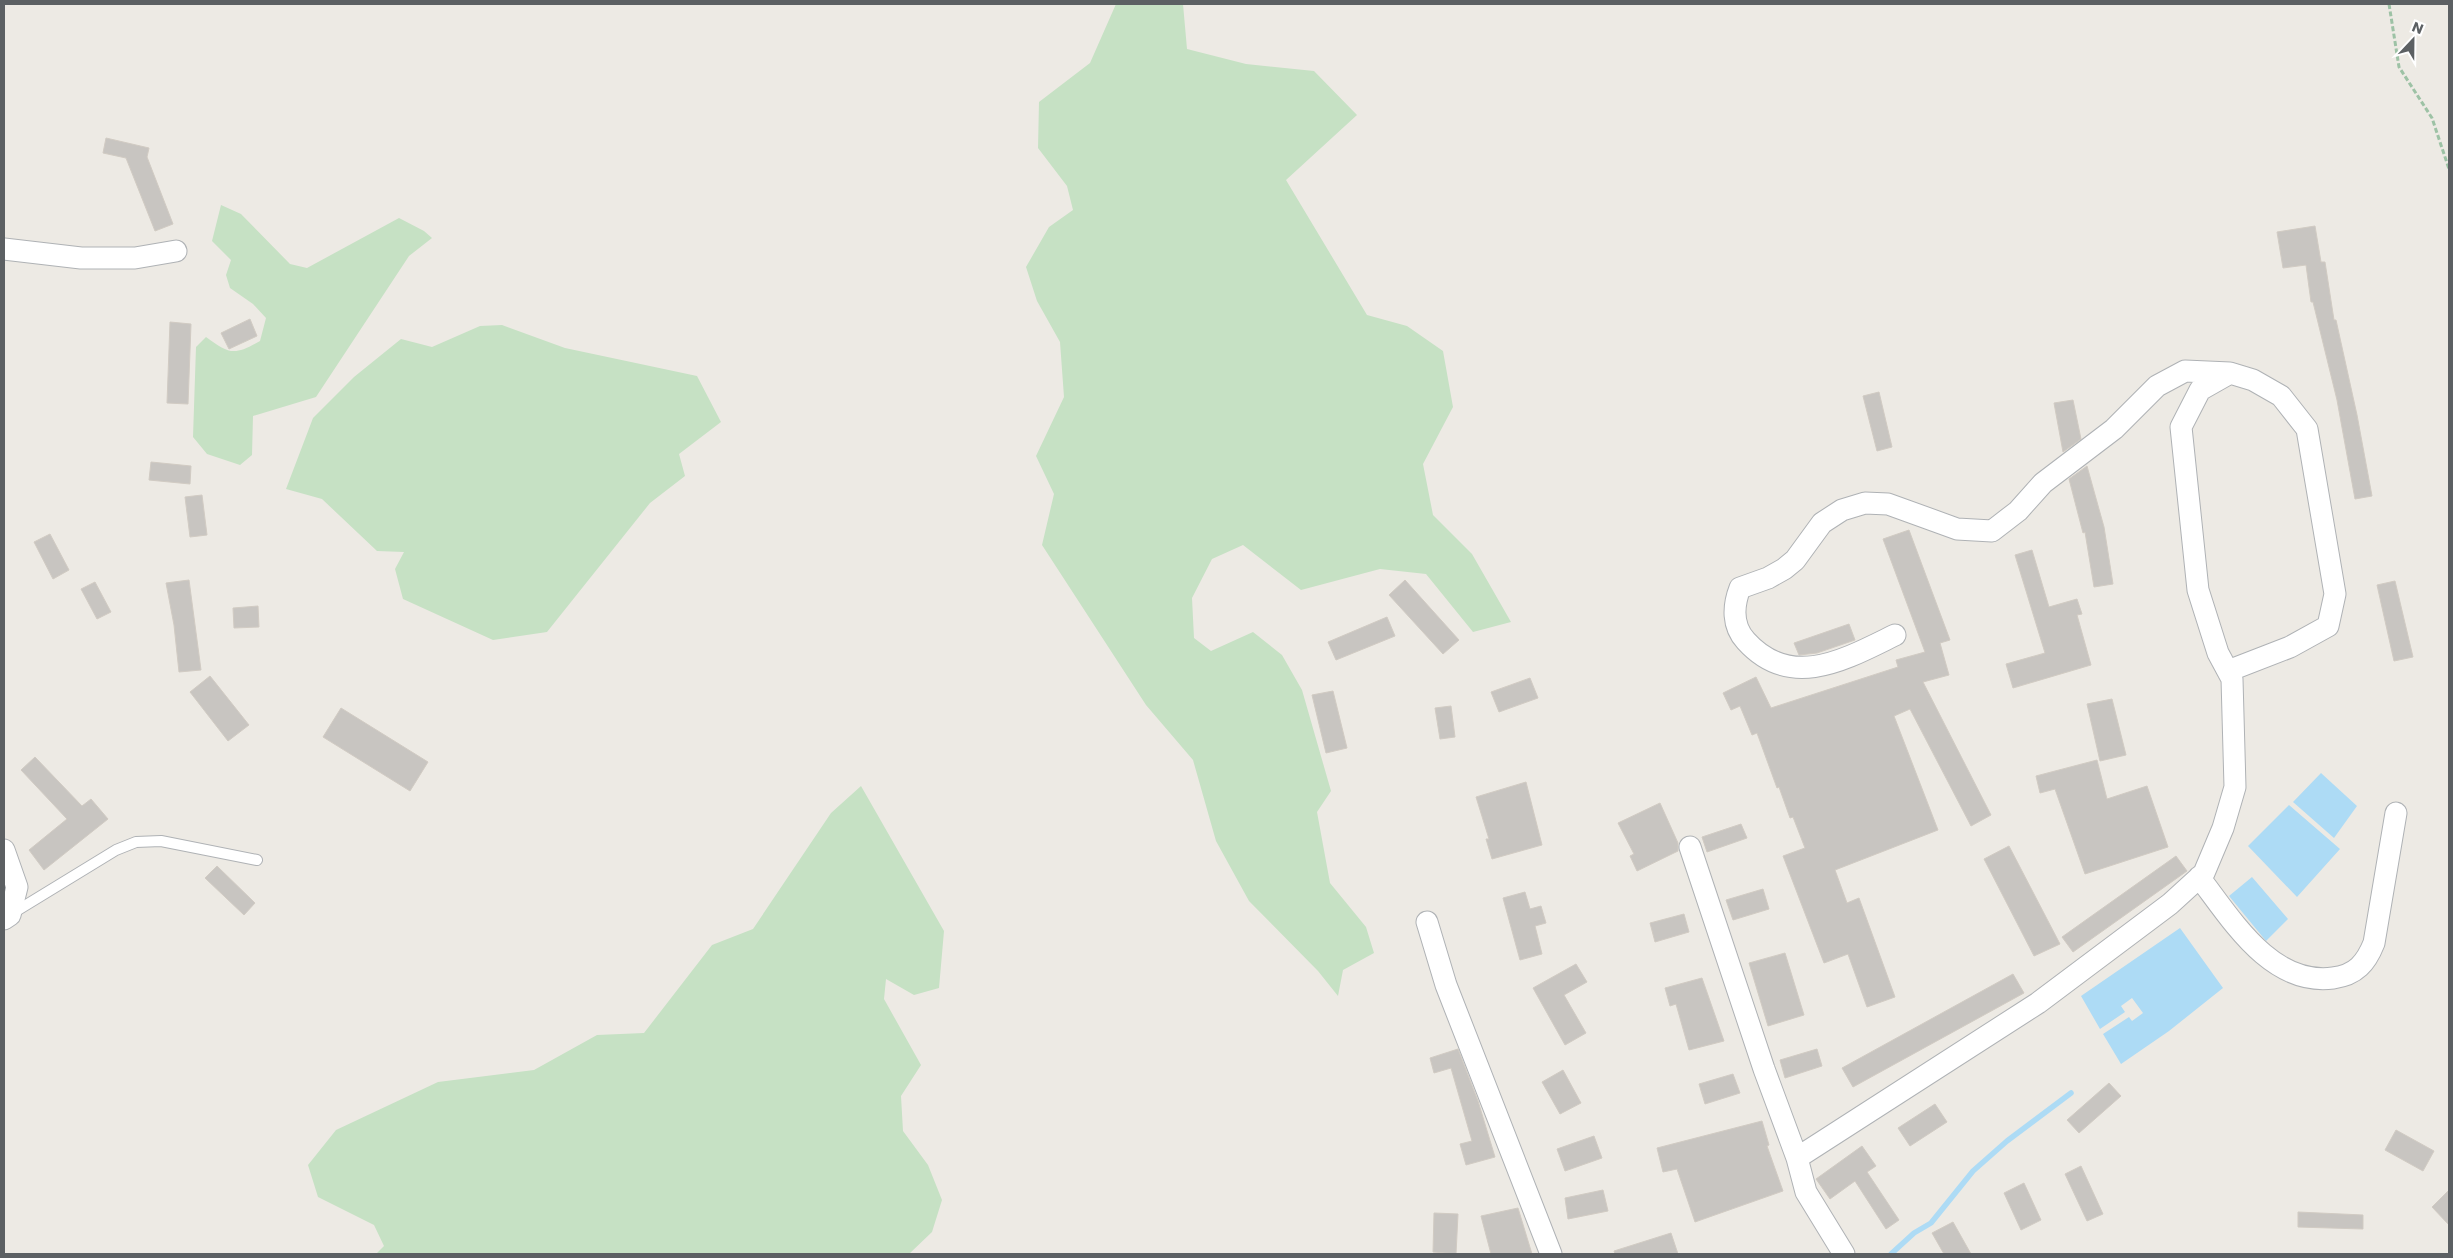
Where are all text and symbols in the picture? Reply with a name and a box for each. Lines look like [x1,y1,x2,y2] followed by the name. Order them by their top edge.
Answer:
[2388,15,2438,65] north arrow
[2409,17,2426,39] text: N

